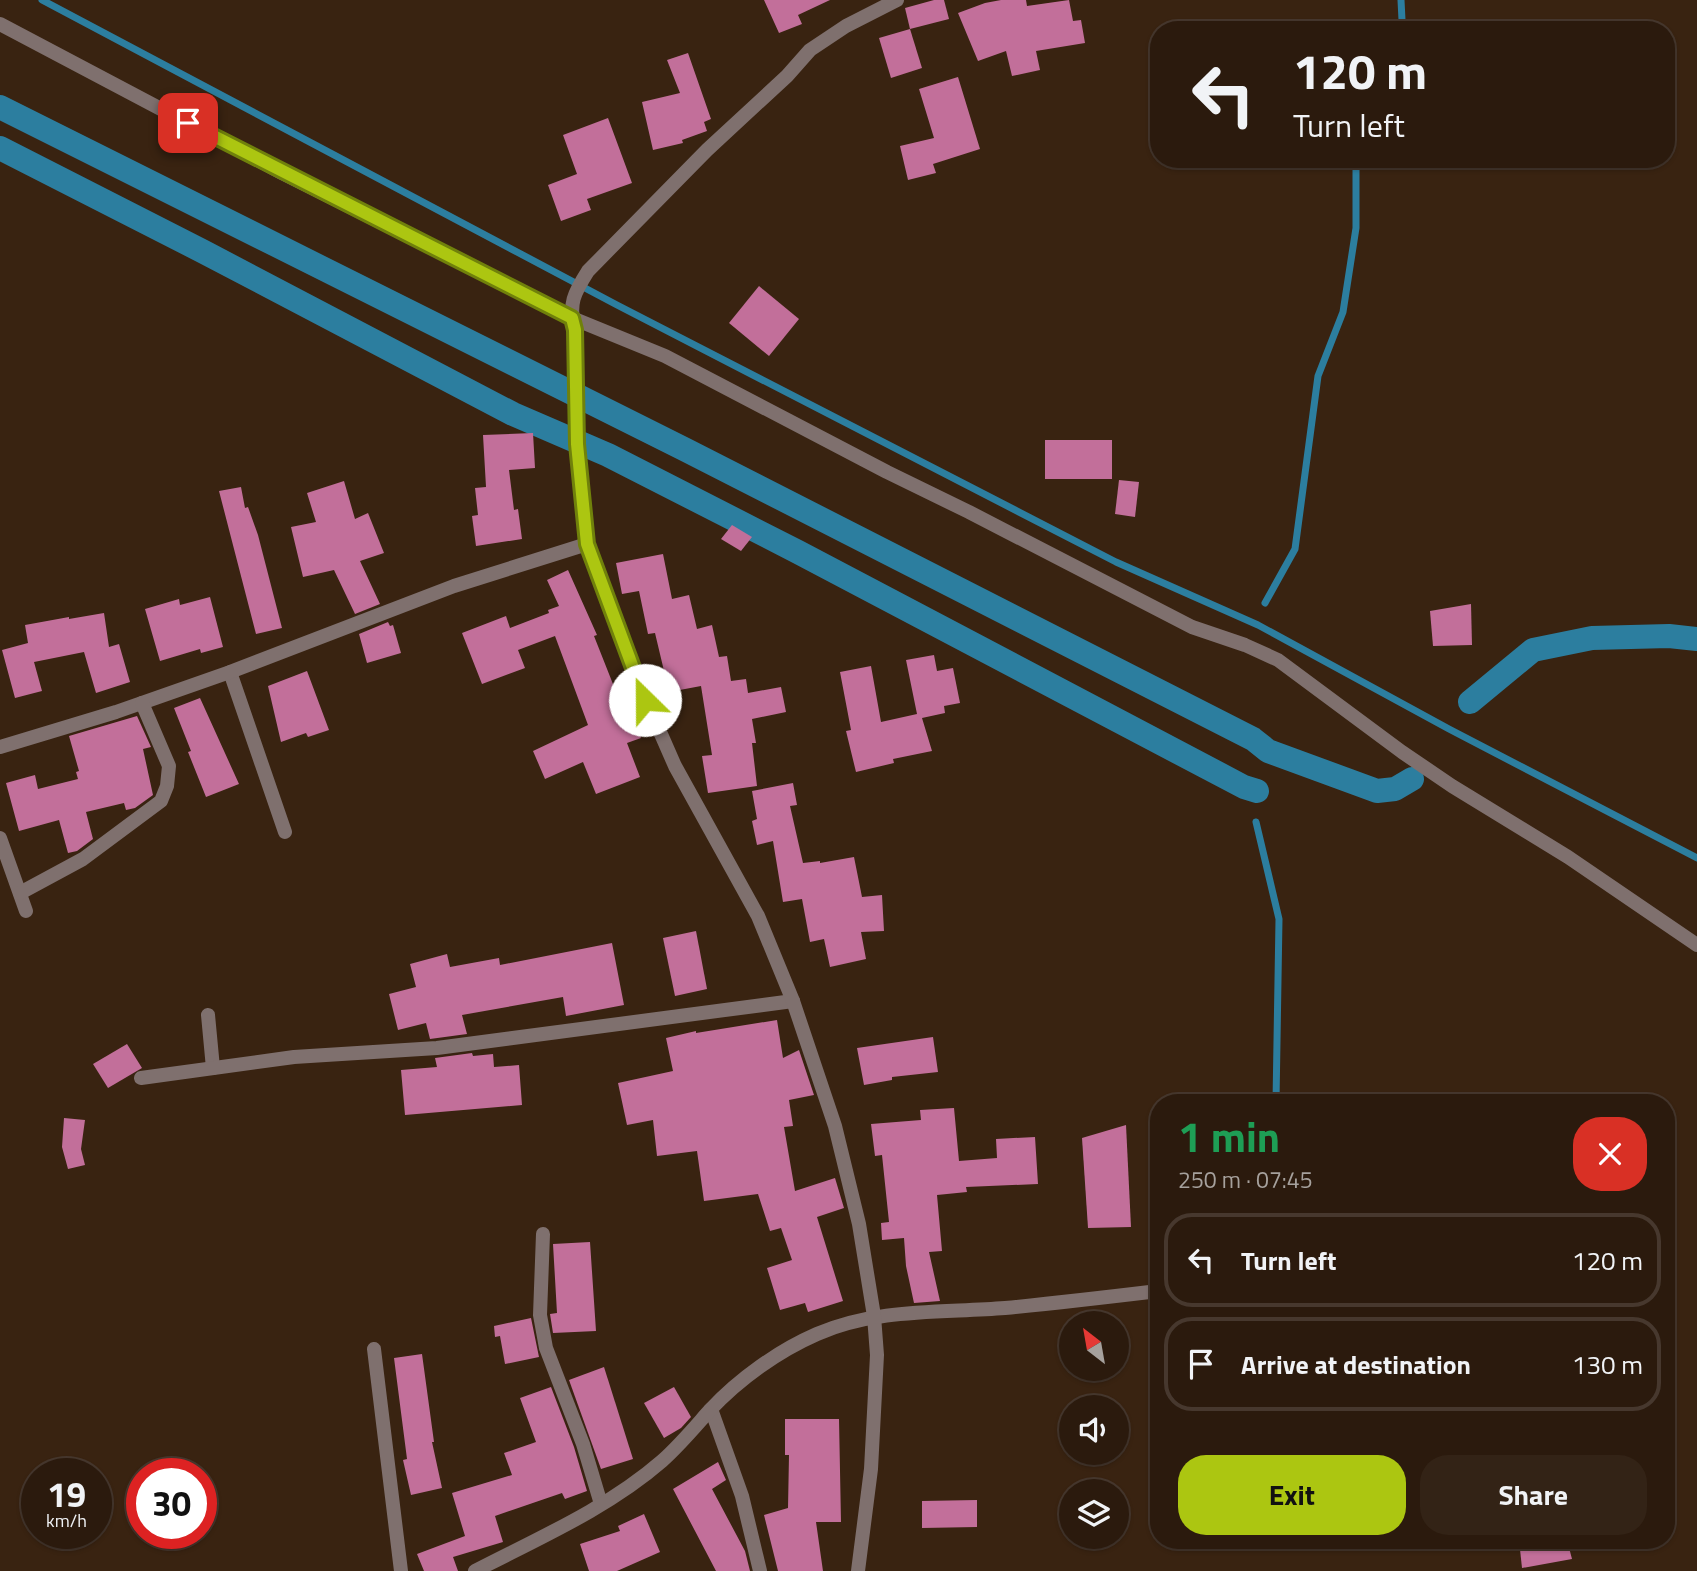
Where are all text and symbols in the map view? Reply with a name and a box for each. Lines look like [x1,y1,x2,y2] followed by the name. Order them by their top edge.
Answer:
[1293,33,1427,108] text: 120 m
[1178,49,1269,140] icon: left
[158,93,218,153] pin
[1293,101,1405,149] text: Turn left
[169,104,207,142] icon: arrive
[608,663,682,737] position arrow
[1178,1104,1280,1168] text: 1 min
[1573,1117,1647,1191] button: close
[1178,1162,1313,1197] text: 250 m · 07:45
[1182,1241,1220,1279] icon: left
[1241,1241,1336,1280] text: Turn left
[1572,1241,1643,1280] text: 120 m
[1059,1311,1129,1381] north arrow
[1059,1311,1129,1549] map controls
[1182,1345,1220,1383] icon: arrive
[1241,1345,1471,1384] text: Arrive at destination
[1572,1345,1643,1384] text: 130 m
[1059,1395,1129,1465] button: sound
[1178,1455,1406,1535] button: Exit
[1420,1455,1647,1535] button: Share
[126,1458,217,1549] speed limit sign: 30
[47,1467,86,1521] text: 19
[1059,1479,1129,1549] button: layers
[46,1507,87,1534] text: km/h

